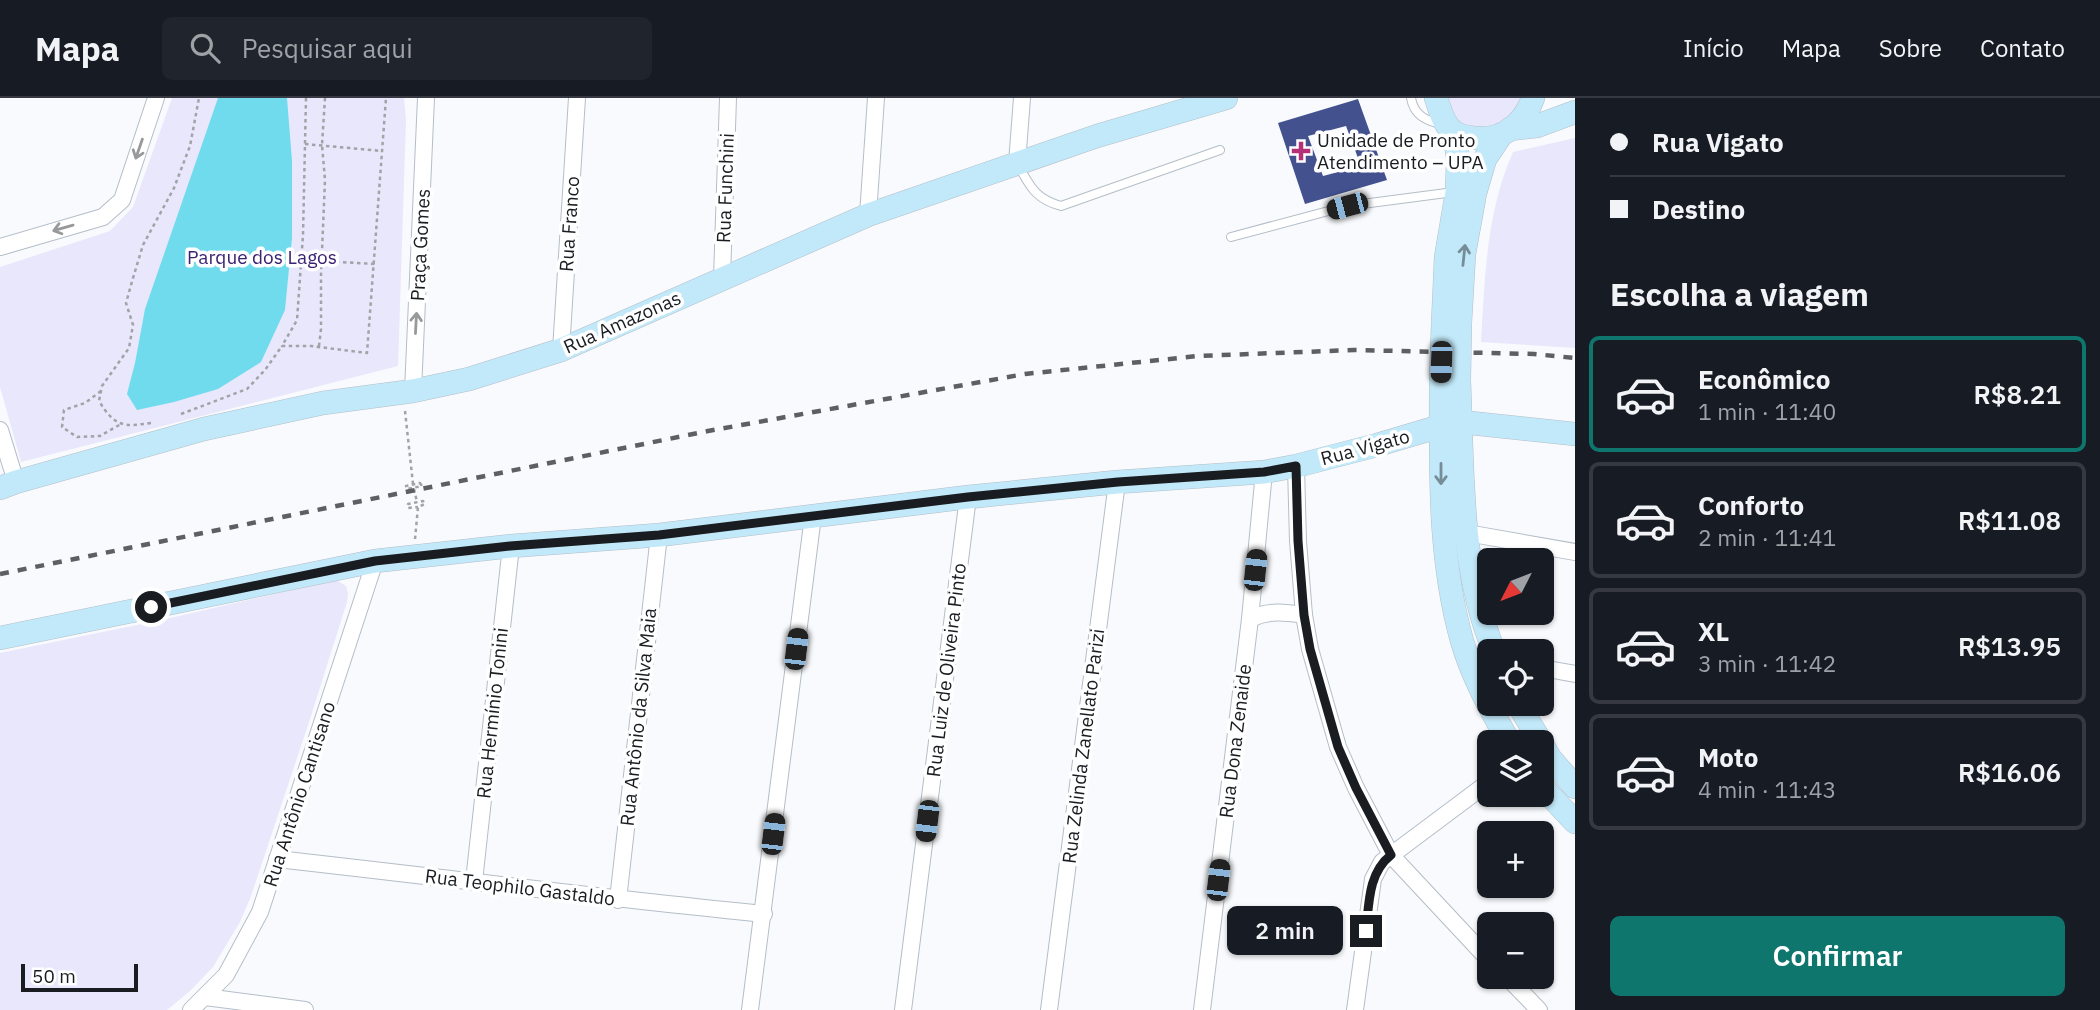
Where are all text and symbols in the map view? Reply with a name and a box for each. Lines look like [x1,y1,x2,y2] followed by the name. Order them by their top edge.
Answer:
[162,17,652,80] search box
[35,27,120,70] text: Mapa
[186,29,224,67] icon: search
[242,31,413,65] text: Pesquisar aqui
[1683,32,1744,64] text: Início
[1782,32,1841,64] text: Mapa
[1879,32,1942,64] text: Sobre
[1980,32,2065,64] text: Contato
[1652,125,1784,159] text: Rua Vigato
[1317,128,1484,174] place label: Unidade de Pronto Atendimento – UPA
[711,133,739,243] street label: Rua Funchini
[132,138,144,160] one-way arrow
[1291,141,1311,161] marker: Unidade de Pronto Atendimento – UPA
[554,175,584,273] street label: Rua Franco
[405,188,435,302] street label: Praça Gomes
[1324,190,1371,222] car
[1652,192,1745,226] text: Destino
[53,223,75,236] one-way arrow
[1458,244,1471,267] one-way arrow
[187,245,337,269] park label: Parque dos Lagos
[1610,273,1869,315] text: Escolha a viagem
[560,285,684,359] street label: Rua Amazonas
[410,312,423,335] one-way arrow
[1430,341,1453,383] car
[1698,362,1830,396] text: Econômico
[1614,363,1677,426] icon: car
[1974,377,2061,411] text: R$8.21
[1698,396,1836,426] text: 1 min · 11:40
[1318,424,1412,470] street label: Rua Vigato
[1434,462,1448,485] one-way arrow
[1698,488,1804,522] text: Conforto
[1614,489,1677,552] icon: car
[1958,503,2061,537] text: R$11.08
[1698,522,1836,552] text: 2 min · 11:41
[1243,548,1268,592] car
[1477,548,1554,625] north arrow
[1477,548,1554,989] map controls
[921,562,971,778] street label: Rua Luiz de Oliveira Pinto
[135,591,167,623] route start
[615,607,661,827] street label: Rua Antônio da Silva Maia
[1698,614,1729,648] text: XL
[1614,615,1677,678] icon: car
[471,626,513,800] street label: Rua Hermínio Tonini
[784,627,809,671] car
[1057,627,1109,865] street label: Rua Zelinda Zanellato Parizi
[1958,629,2061,663] text: R$13.95
[1477,639,1554,716] button: locate
[1698,648,1836,678] text: 3 min · 11:42
[1214,663,1256,819] street label: Rua Dona Zenaide
[258,698,340,890] street label: Rua Antônio Cantisano
[1477,730,1554,807] button: layers
[1698,740,1758,774] text: Moto
[1614,741,1677,804] icon: car
[1958,755,2061,789] text: R$16.06
[1698,774,1836,804] text: 4 min · 11:43
[915,799,940,843] car
[761,812,786,856] car
[1477,821,1554,898] button: +
[1206,858,1231,902] car
[424,863,616,911] street label: Rua Teophilo Gastaldo
[1226,906,1342,956] callout: 2 min
[1477,912,1554,989] button: −
[1255,915,1315,945] text: 2 min
[1350,915,1382,947] route end
[1610,916,2065,996] button: Confirmar
[21,961,138,993] scale bar
[32,964,76,988] text: 50 m

